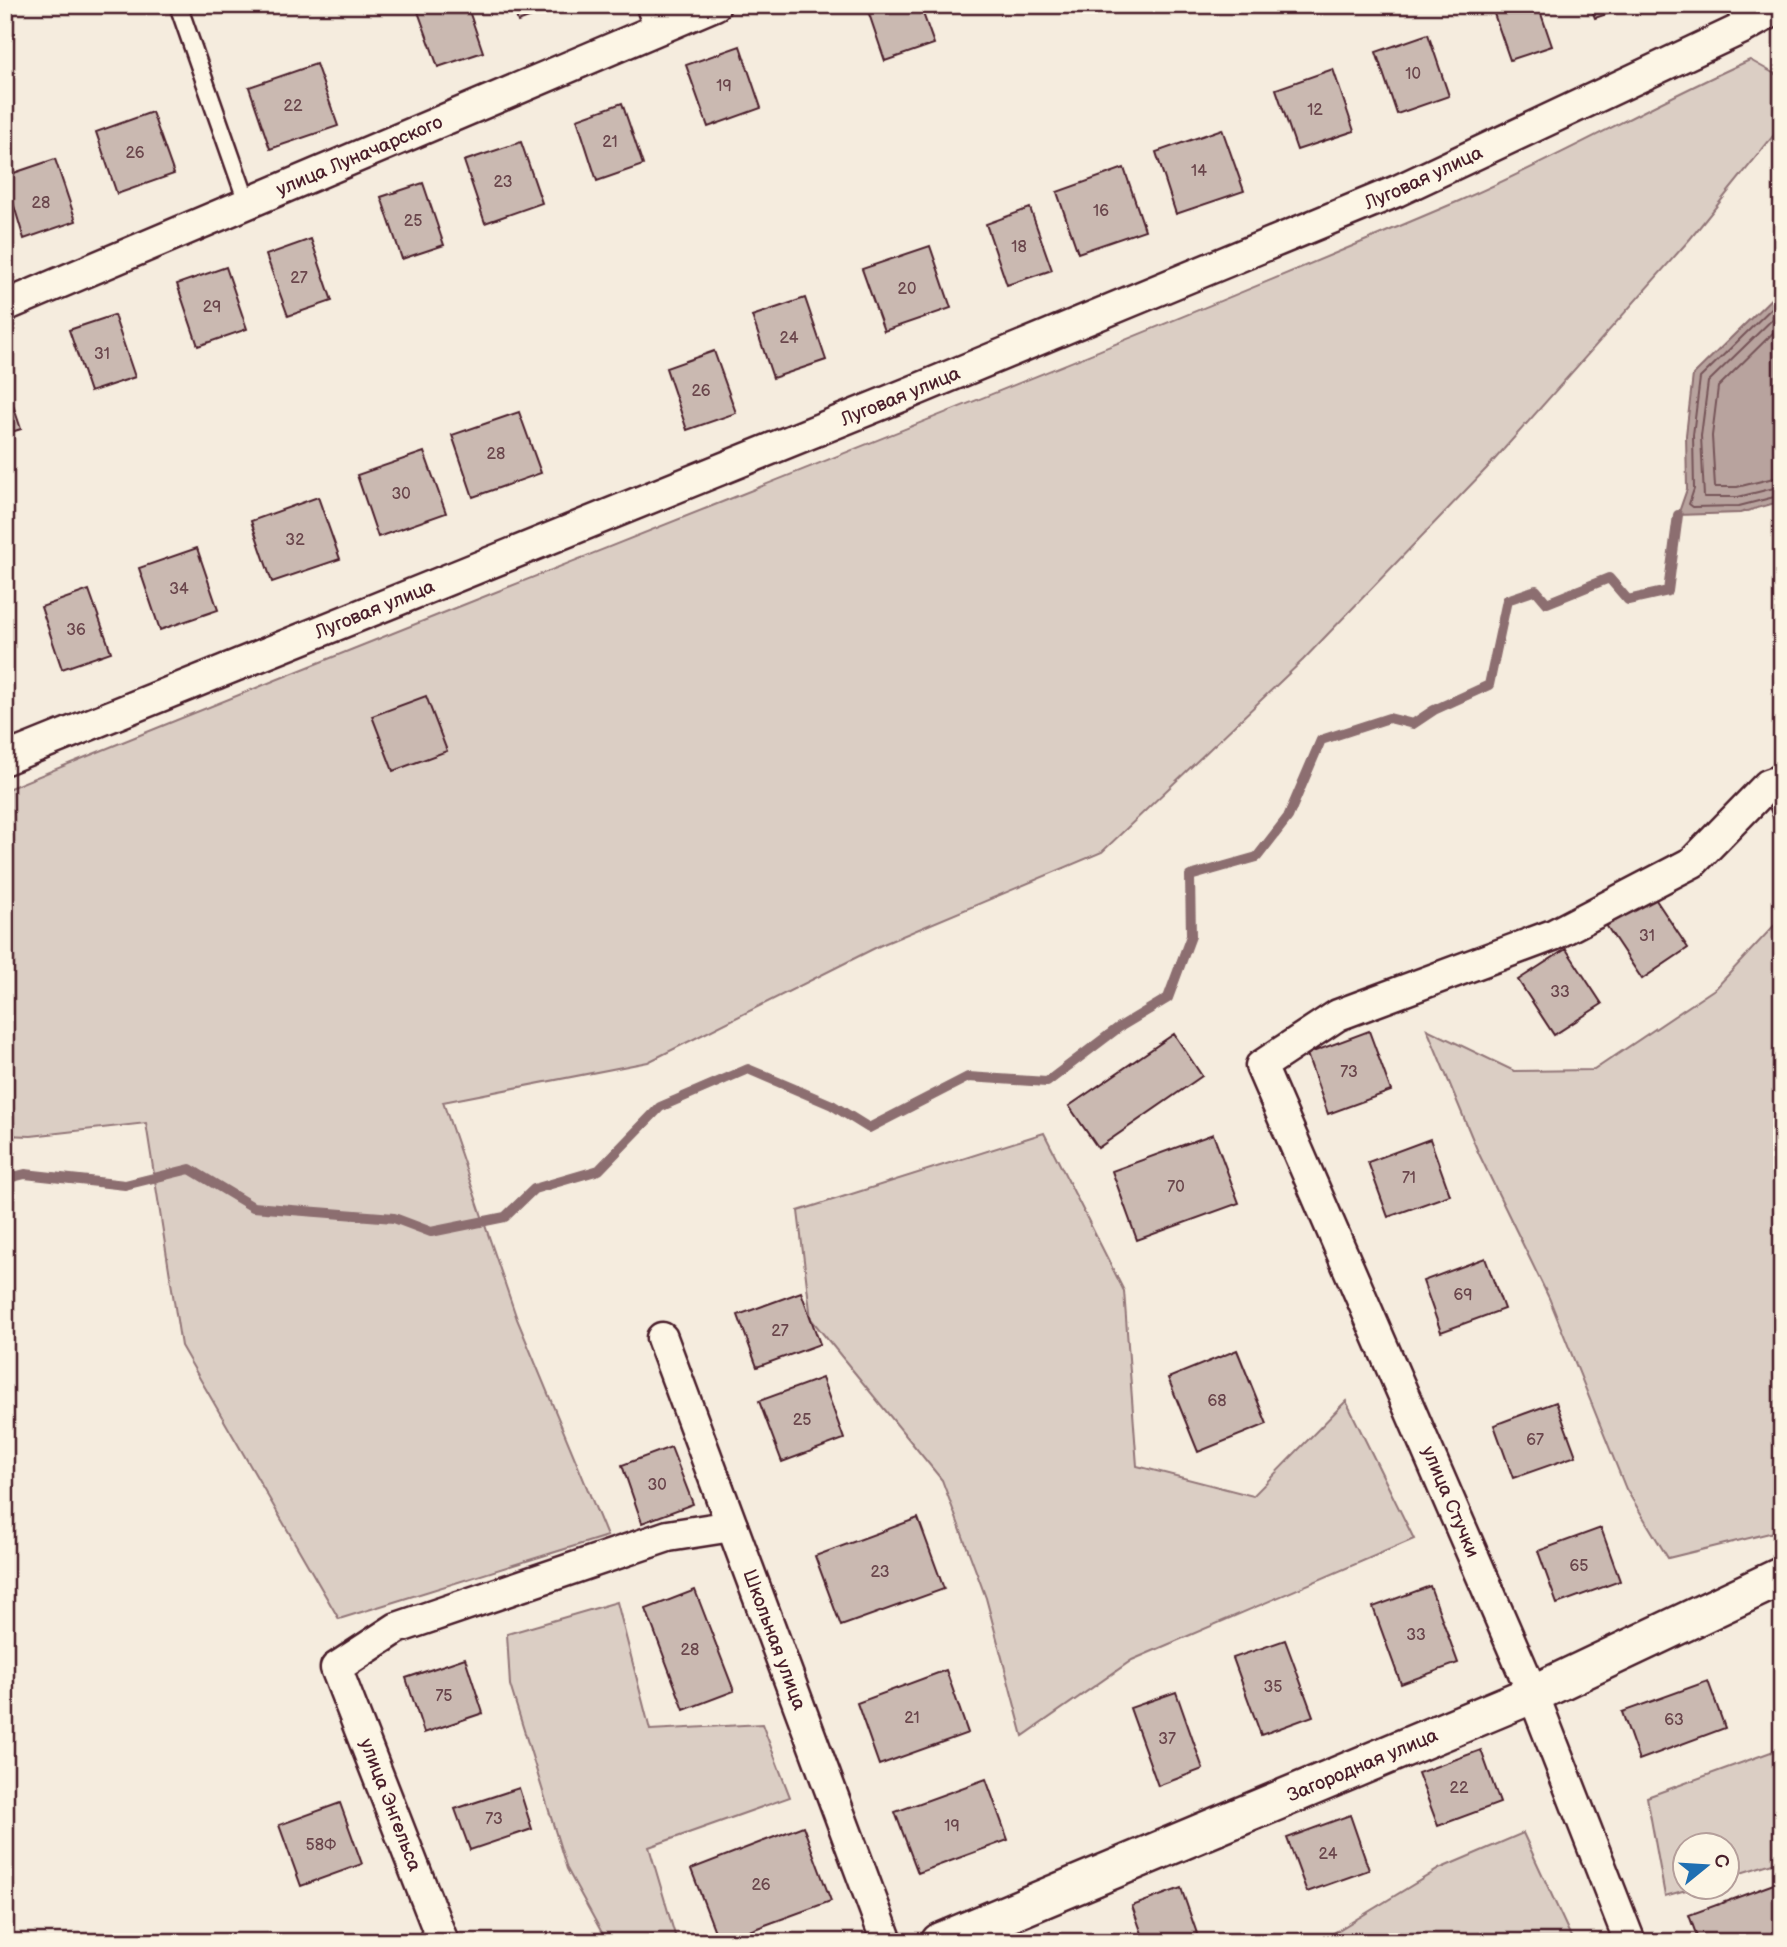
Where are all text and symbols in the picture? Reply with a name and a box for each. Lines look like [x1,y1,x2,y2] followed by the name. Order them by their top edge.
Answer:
[1405,65,1421,84] house number: 10
[716,77,732,96] house number: 19
[284,97,303,116] house number: 22
[1307,101,1323,120] house number: 12
[273,110,446,201] street label: улица Луначарского
[602,133,618,152] house number: 21
[1360,141,1486,215] street label: Луговая улица
[125,144,145,163] house number: 26
[1191,162,1207,181] house number: 14
[494,173,513,192] house number: 23
[32,194,50,213] house number: 28
[1093,202,1109,221] house number: 16
[404,212,422,231] house number: 25
[1011,238,1027,257] house number: 18
[290,269,308,288] house number: 27
[898,280,916,299] house number: 20
[203,298,221,317] house number: 29
[780,329,799,348] house number: 24
[94,345,110,364] house number: 31
[836,362,964,431] street label: Луговая улица
[691,382,711,401] house number: 26
[487,445,505,464] house number: 28
[391,485,411,504] house number: 30
[285,531,305,550] house number: 32
[311,575,438,644] street label: Луговая улица
[169,580,189,599] house number: 34
[66,621,86,640] house number: 36
[1639,927,1655,946] house number: 31
[1550,983,1570,1002] house number: 33
[1340,1063,1358,1082] house number: 73
[1402,1169,1416,1188] house number: 71
[1167,1178,1185,1197] house number: 70
[1453,1286,1473,1305] house number: 69
[771,1322,789,1341] house number: 27
[1207,1392,1227,1411] house number: 68
[793,1411,811,1430] house number: 25
[1526,1431,1544,1450] house number: 67
[1416,1443,1484,1561] street label: улица Стучки
[647,1476,667,1495] house number: 30
[1570,1557,1588,1576] house number: 65
[871,1563,890,1582] house number: 23
[738,1566,811,1713] street label: Школьная улица
[1406,1626,1426,1645] house number: 33
[681,1641,699,1660] house number: 28
[1263,1678,1283,1697] house number: 35
[435,1687,453,1706] house number: 75
[904,1709,920,1728] house number: 21
[1664,1711,1684,1730] house number: 63
[1284,1724,1441,1807] street label: Загородная улица
[1158,1730,1176,1749] house number: 37
[354,1735,426,1875] street label: улица Энгельса
[1450,1779,1469,1798] house number: 22
[485,1810,503,1829] house number: 73
[944,1817,960,1836] house number: 19
[1672,1832,1742,1902] north arrow
[306,1836,336,1855] house number: 58Ф
[1319,1845,1338,1864] house number: 24
[1708,1851,1734,1871] text: С
[751,1876,771,1895] house number: 26

